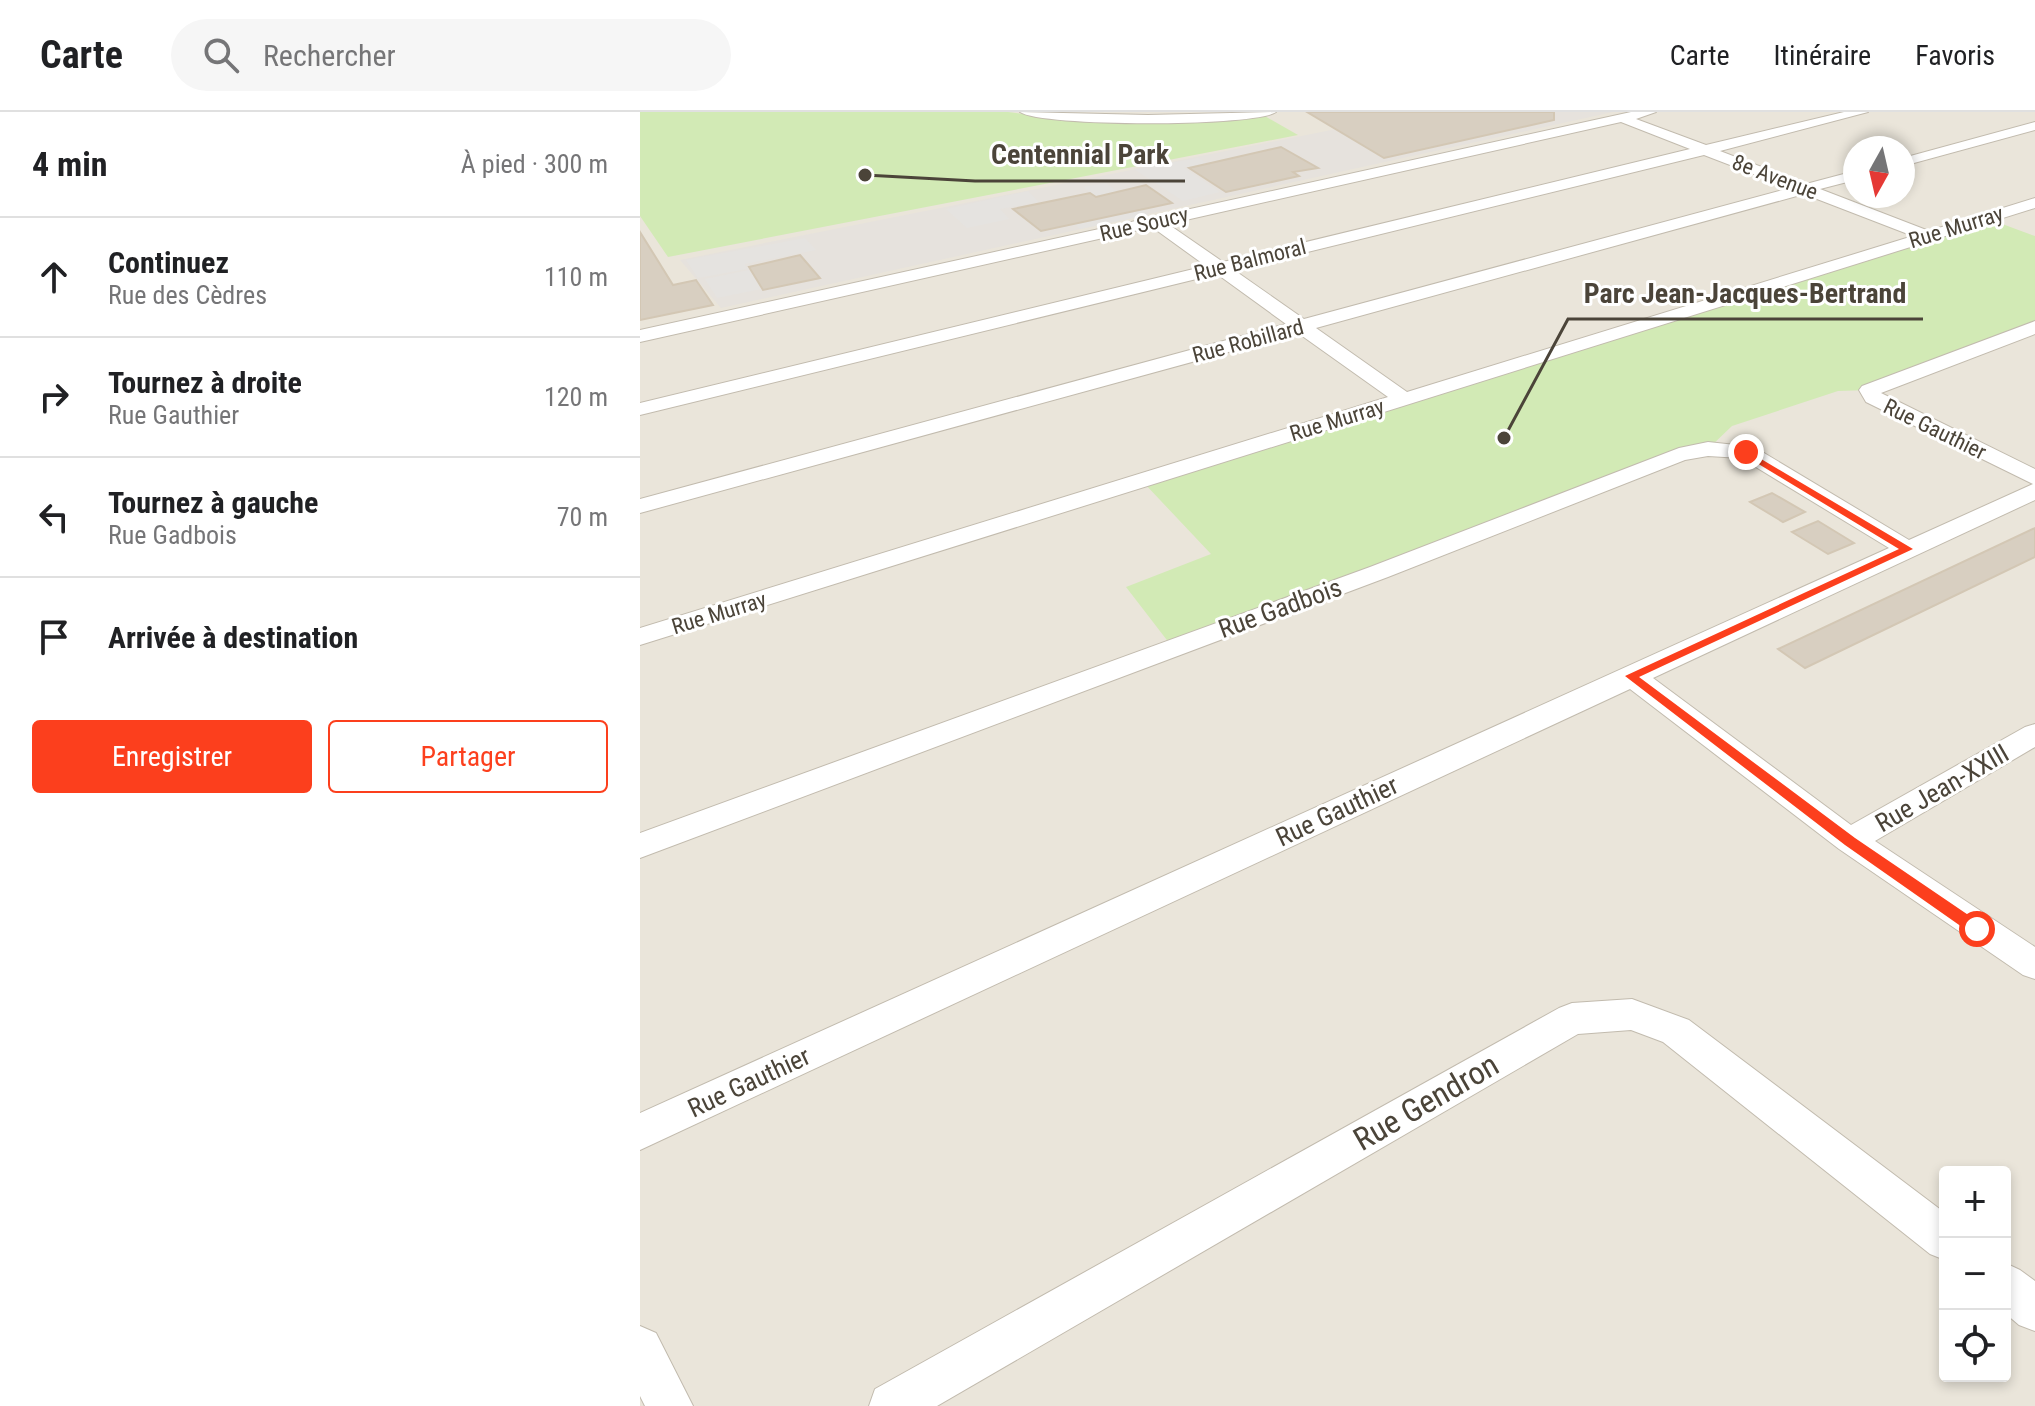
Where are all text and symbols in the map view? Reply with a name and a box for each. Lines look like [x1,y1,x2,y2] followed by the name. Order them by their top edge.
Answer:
[171,19,731,91] search box
[40,33,123,77] text: Carte
[199,33,243,77] icon: search
[263,38,396,73] text: Rechercher
[1670,39,1730,72] text: Carte
[1774,39,1871,72] text: Itinéraire
[1915,39,1995,72] text: Favoris
[975,129,1185,181] callout: Centennial Park
[1843,136,1915,208] north arrow
[991,138,1170,171] text: Centennial Park
[32,144,108,184] text: 4 min
[461,149,608,179] text: À pied · 300 m
[1729,149,1821,205] street label: 8e Avenue
[1906,201,2006,253] street label: Rue Murray
[1097,202,1191,246] street label: Rue Soucy
[1191,234,1309,286] street label: Rue Balmoral
[108,245,229,280] text: Continuez
[32,255,76,299] icon: ahead
[544,262,608,292] text: 110 m
[1568,267,1923,319] callout: Parc Jean-Jacques-Bertrand
[1584,277,1906,310] text: Parc Jean-Jacques-Bertrand
[108,280,267,310] text: Rue des Cèdres
[1190,314,1306,368] street label: Rue Robillard
[108,365,302,400] text: Tournez à droite
[32,375,76,419] icon: right
[544,382,608,412] text: 120 m
[1880,393,1991,465] street label: Rue Gauthier
[1287,394,1387,446] street label: Rue Murray
[108,400,239,430] text: Rue Gauthier
[1728,434,1764,470] route end
[108,485,318,520] text: Tournez à gauche
[32,495,76,539] icon: left
[557,502,608,532] text: 70 m
[108,520,237,550] text: Rue Gadbois
[1214,572,1346,644] street label: Rue Gadbois
[669,587,769,639] street label: Rue Murray
[32,615,76,659] icon: arrive
[108,620,358,655] text: Arrivée à destination
[32,720,312,793] button: Enregistrer
[328,720,608,793] button: Partager
[1870,738,2014,838] street label: Rue Jean-XXIII
[1271,770,1403,852] street label: Rue Gauthier
[1959,911,1995,947] route start
[683,1041,815,1123] street label: Rue Gauthier
[1347,1045,1505,1159] street label: Rue Gendron
[1939,1166,2011,1382] map controls
[1939,1166,2011,1238] button: +
[1939,1238,2011,1310] button: −
[1939,1310,2011,1382] button: locate

